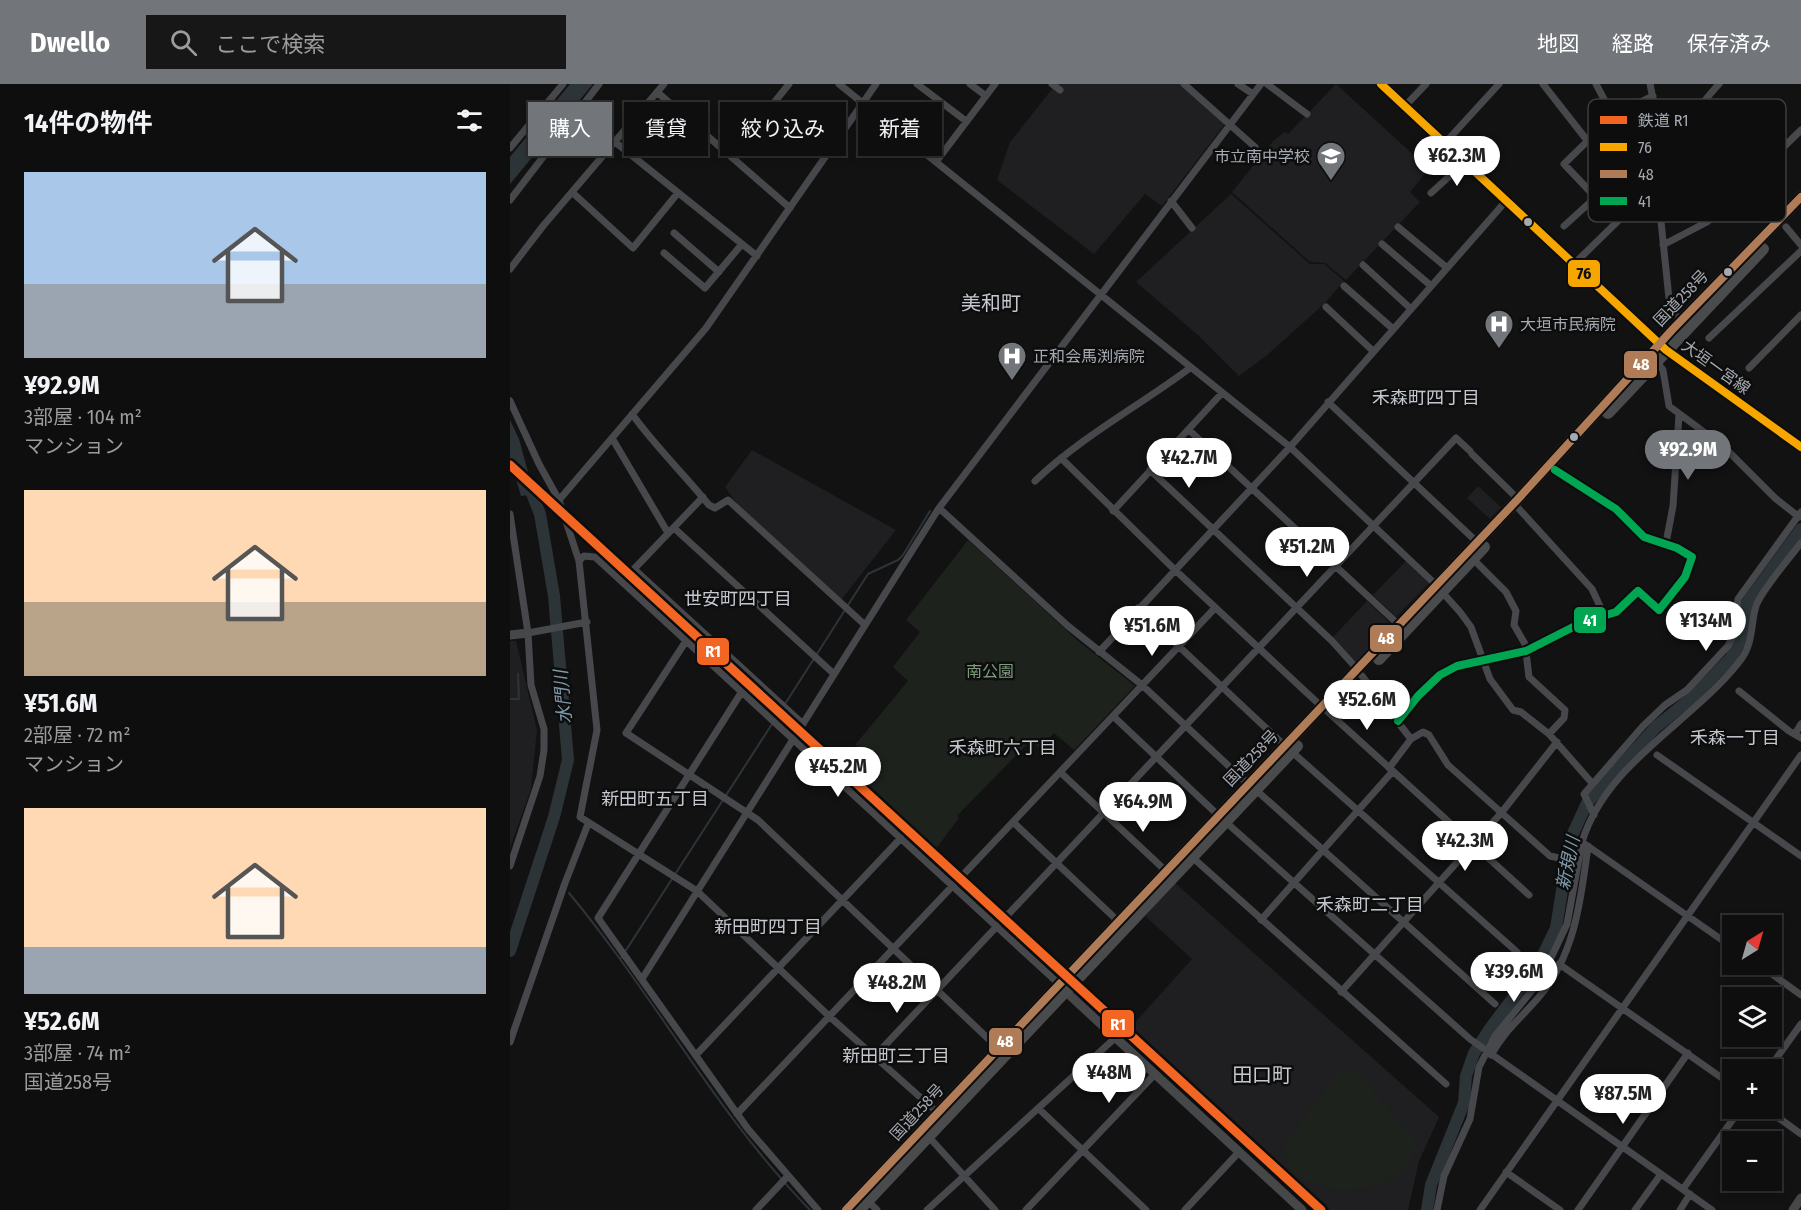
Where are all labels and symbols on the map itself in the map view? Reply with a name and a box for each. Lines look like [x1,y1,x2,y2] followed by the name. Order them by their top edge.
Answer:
[1588,99,1786,222] legend
[1638,111,1689,130] text: 鉄道 R1
[1408,136,1506,187] pin: ¥62.3M
[1638,138,1652,157] text: 76
[1315,140,1347,182] school or university icon: 市立南中学校
[1214,147,1310,166] place label: 市立南中学校
[1638,165,1654,184] text: 48
[1638,192,1651,211] text: 41
[1522,216,1534,228] unlabelled marker
[1567,259,1601,288] line badge: 76
[1577,264,1591,283] text: 76
[1650,266,1712,330] street label: 国道258号
[1722,266,1734,278] unlabelled marker
[961,291,1021,315] district label: 美和町
[1483,308,1515,350] hospital icon: 大垣市民病院
[1520,315,1616,334] place label: 大垣市民病院
[1678,336,1754,398] street label: 大垣一宮線
[996,340,1028,382] hospital icon: 正和会馬渕病院
[1033,347,1145,366] place label: 正和会馬渕病院
[1623,350,1658,379] line badge: 48
[1633,355,1650,374] text: 48
[1372,387,1480,409] district label: 禾森町四丁目
[1639,430,1737,481] pin: ¥92.9M
[1568,431,1580,443] unlabelled marker
[1140,438,1238,489] pin: ¥42.7M
[1258,527,1356,578] pin: ¥51.2M
[684,588,792,610] district label: 世安町四丁目
[1664,601,1748,652] pin: ¥134M
[1103,606,1201,657] pin: ¥51.6M
[1573,606,1607,634] line badge: 41
[1583,611,1597,630] text: 41
[1369,624,1403,653] line badge: 48
[1378,629,1395,648] text: 48
[696,637,730,666] line badge: R1
[705,642,721,661] text: R1
[966,662,1014,681] park label: 南公園
[550,667,576,725] water label: 水門川
[1318,680,1416,731] pin: ¥52.6M
[1220,726,1282,790] street label: 国道258号
[1690,727,1780,749] district label: 禾森一丁目
[949,737,1057,759] district label: 禾森町六丁目
[789,747,887,798] pin: ¥45.2M
[1094,782,1192,833] pin: ¥64.9M
[601,788,709,810] district label: 新田町五丁目
[1416,821,1514,872] pin: ¥42.3M
[1552,832,1585,892] water label: 新規川
[1316,894,1424,916] district label: 禾森町二丁目
[1722,915,1782,975] north arrow
[714,916,822,938] district label: 新田町四丁目
[1465,952,1563,1003] pin: ¥39.6M
[848,963,946,1014] pin: ¥48.2M
[1101,1009,1135,1038] line badge: R1
[1110,1015,1126,1034] text: R1
[988,1027,1023,1056] line badge: 48
[997,1032,1014,1051] text: 48
[842,1045,950,1067] district label: 新田町三丁目
[1073,1053,1145,1104] pin: ¥48M
[1232,1063,1292,1087] district label: 田口町
[1574,1074,1672,1125] pin: ¥87.5M
[886,1080,948,1144] street label: 国道258号

